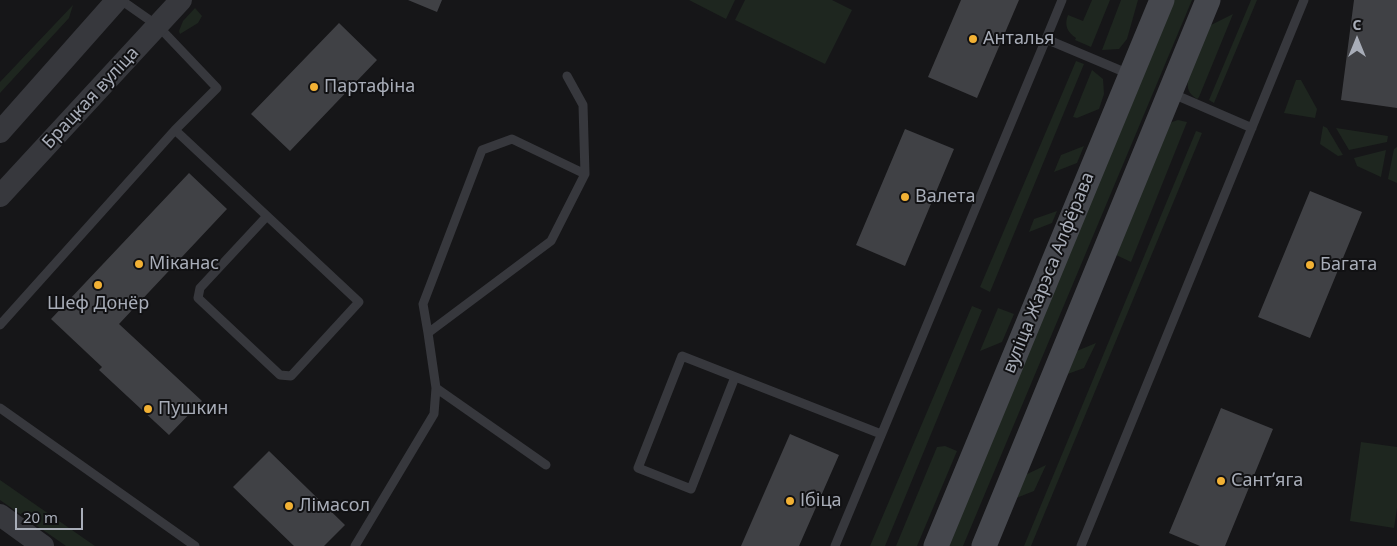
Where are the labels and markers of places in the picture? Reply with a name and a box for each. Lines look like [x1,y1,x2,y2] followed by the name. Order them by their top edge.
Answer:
[983,28,1054,50] place label: Анталья
[967,33,979,45] marker: Анталья
[324,76,415,98] place label: Партафіна
[308,81,320,93] marker: Партафіна
[915,186,975,208] place label: Валета
[899,191,911,203] marker: Валета
[149,253,219,275] place label: Міканас
[1320,254,1377,276] place label: Багата
[133,258,145,270] marker: Міканас
[1304,259,1316,271] marker: Багата
[92,279,104,291] marker: Шеф Донёр
[47,293,149,315] place label: Шеф Донёр
[158,398,228,420] place label: Пушкин
[142,403,154,415] marker: Пушкин
[1231,470,1303,492] place label: Сантʼяга
[1215,475,1227,487] marker: Сантʼяга
[800,490,842,512] place label: Ібіца
[299,495,370,517] place label: Лімасол
[784,495,796,507] marker: Ібіца
[283,500,295,512] marker: Лімасол

